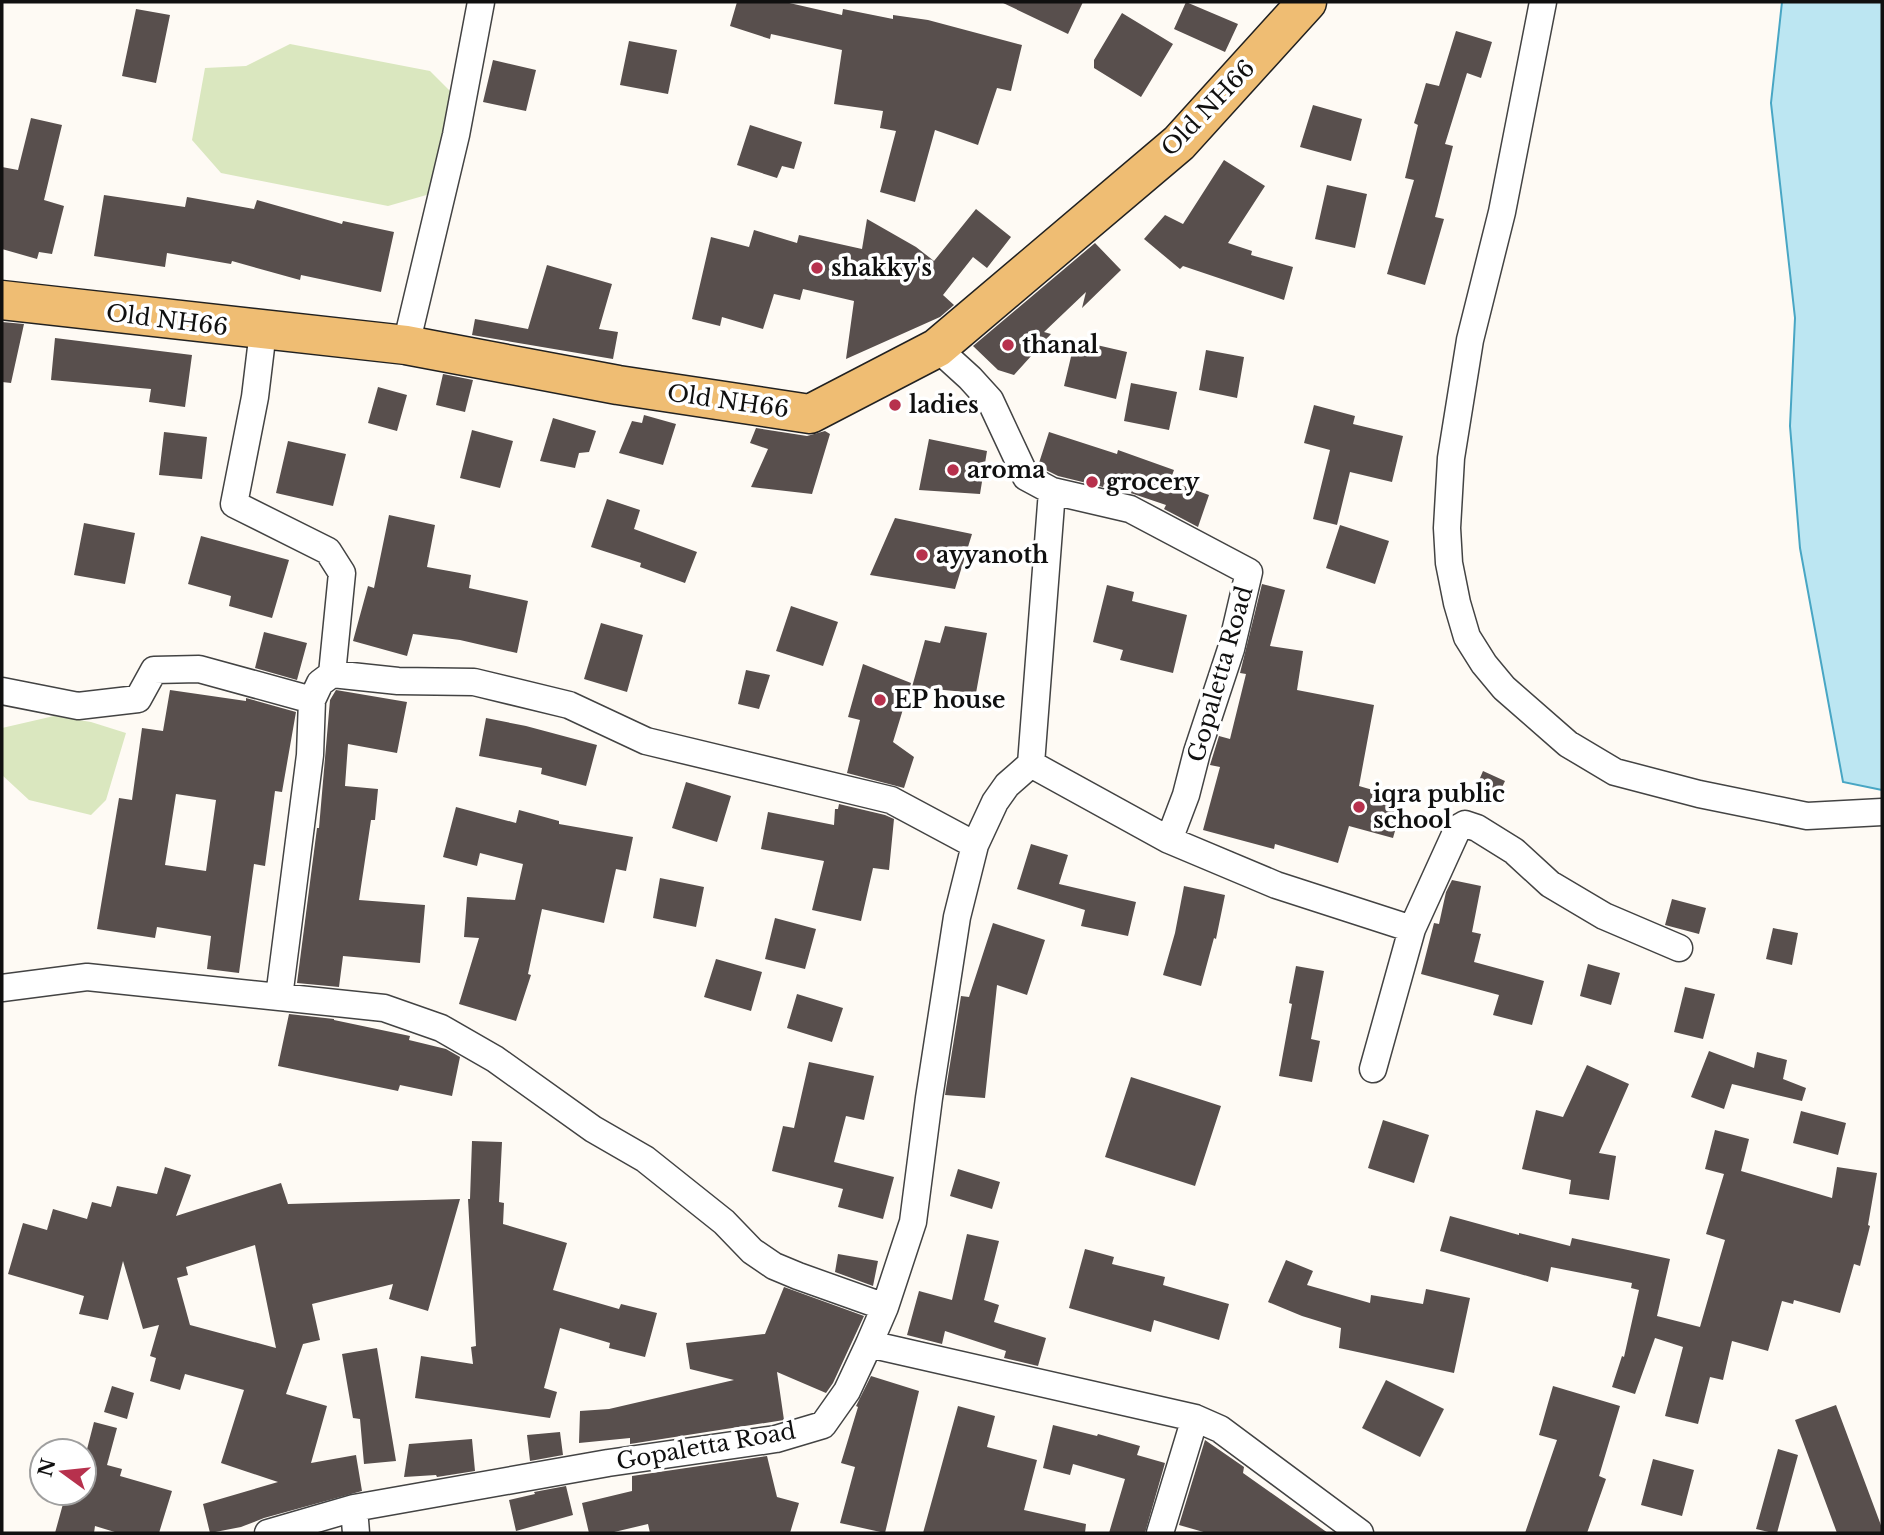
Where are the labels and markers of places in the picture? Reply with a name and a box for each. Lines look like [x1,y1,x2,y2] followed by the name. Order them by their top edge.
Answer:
[831,254,932,282] place label: shakky's
[809,260,825,276] marker: shakky's
[1022,331,1099,359] place label: thanal
[1000,337,1016,353] marker: thanal
[909,391,979,419] place label: ladies
[887,397,903,413] marker: ladies
[967,456,1045,484] place label: aroma
[945,462,961,478] marker: aroma
[1106,468,1200,496] place label: grocery
[1084,474,1100,490] marker: grocery
[936,541,1049,569] place label: ayyanoth
[914,547,930,563] marker: ayyanoth
[894,686,1006,714] place label: EP house
[872,692,888,708] marker: EP house
[1373,780,1505,834] place label: iqra public school
[1351,799,1367,815] marker: iqra public school

